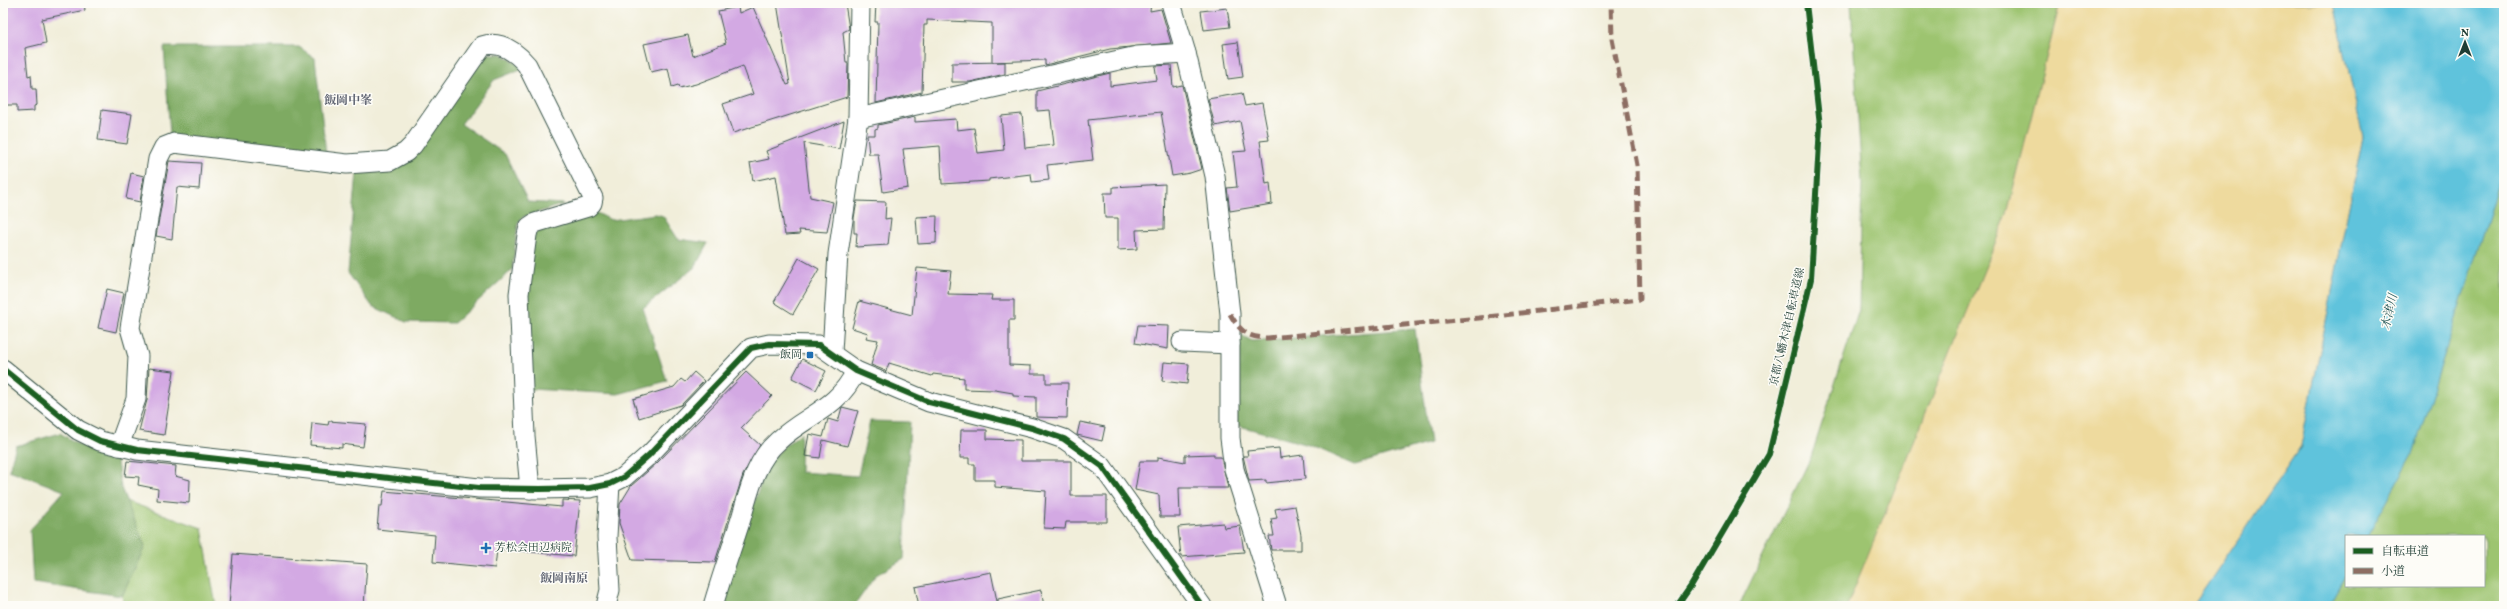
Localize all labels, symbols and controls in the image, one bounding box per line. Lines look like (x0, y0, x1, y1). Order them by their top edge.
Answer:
north arrow (2445, 22, 2485, 62)
text: N (2461, 26, 2469, 41)
district label: 飯岡中峯 (324, 93, 372, 109)
street label: 京都八幡木津自転車道線 (1767, 266, 1809, 388)
water label: 木津川 (2378, 291, 2402, 331)
place label: 飯岡 (780, 348, 802, 363)
marker: 飯岡 (805, 350, 815, 360)
legend (2345, 535, 2485, 587)
place label: 芳松会田辺病院 (495, 541, 572, 556)
marker: 芳松会田辺病院 (480, 542, 492, 554)
text: 自転車道 (2381, 544, 2429, 560)
text: 小道 (2381, 564, 2405, 580)
district label: 飯岡南原 (540, 571, 588, 587)

